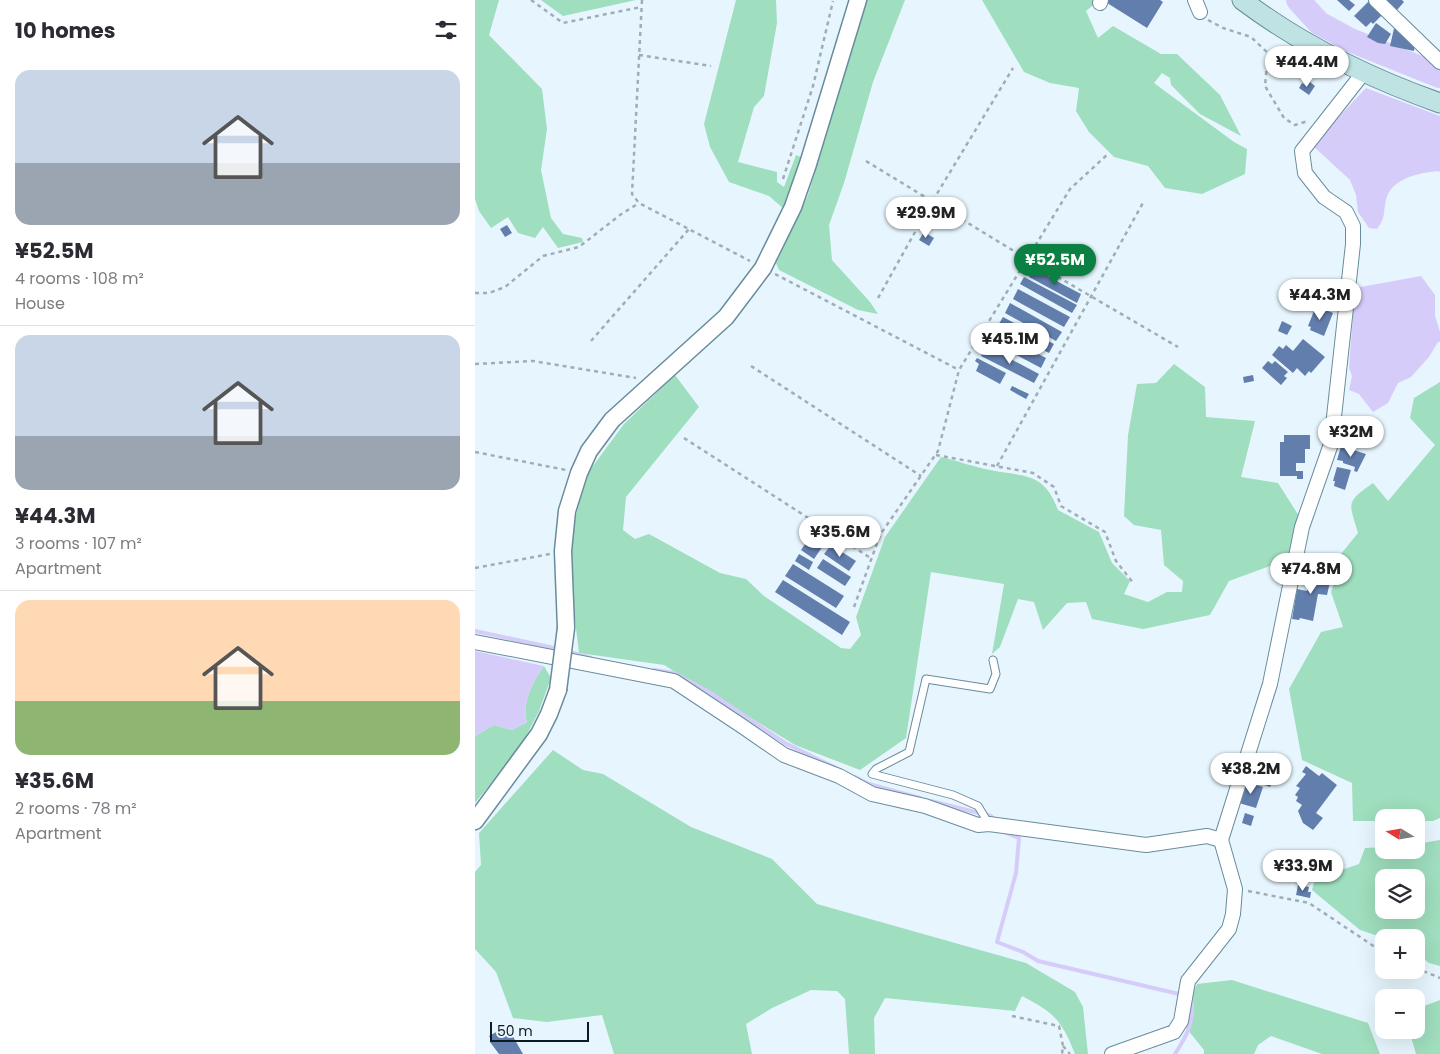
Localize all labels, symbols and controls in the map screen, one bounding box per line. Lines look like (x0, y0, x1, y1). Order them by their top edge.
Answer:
text: 10 homes (15, 16, 115, 45)
icon: filters (432, 16, 460, 44)
pin: ¥44.4M (1266, 46, 1348, 88)
text: ¥44.4M (1276, 50, 1338, 73)
icon: home (193, 102, 283, 192)
pin: ¥29.9M (885, 196, 967, 239)
text: ¥29.9M (897, 201, 955, 224)
text: ¥52.5M (15, 236, 94, 265)
pin: ¥52.5M (1014, 244, 1096, 286)
text: ¥52.5M (1025, 248, 1085, 271)
text: 4 rooms · 108 m² (15, 267, 144, 290)
pin: ¥44.3M (1279, 278, 1361, 321)
text: ¥44.3M (1289, 283, 1351, 306)
text: House (15, 292, 65, 315)
pin: ¥45.1M (969, 322, 1051, 365)
text: ¥45.1M (981, 327, 1039, 350)
icon: home (193, 368, 283, 458)
pin: ¥32M (1321, 416, 1381, 458)
text: ¥32M (1329, 420, 1373, 443)
text: ¥44.3M (15, 501, 95, 530)
pin: ¥35.6M (799, 516, 881, 558)
text: ¥35.6M (810, 520, 870, 543)
text: 3 rooms · 107 m² (15, 532, 142, 555)
pin: ¥74.8M (1270, 552, 1352, 595)
text: Apartment (15, 557, 102, 580)
text: ¥74.8M (1281, 557, 1341, 580)
icon: home (193, 633, 283, 723)
pin: ¥38.2M (1210, 752, 1292, 795)
text: ¥38.2M (1221, 757, 1281, 780)
text: ¥35.6M (15, 766, 94, 795)
text: 2 rooms · 78 m² (15, 797, 137, 820)
north arrow (1375, 809, 1425, 859)
map controls (1375, 809, 1425, 1039)
text: Apartment (15, 822, 102, 845)
pin: ¥33.9M (1262, 850, 1344, 892)
text: ¥33.9M (1273, 854, 1333, 877)
button: layers (1375, 869, 1425, 919)
button: + (1375, 929, 1425, 979)
button: − (1375, 989, 1425, 1039)
scale bar (490, 1019, 589, 1042)
text: 50 m (497, 1021, 533, 1041)

